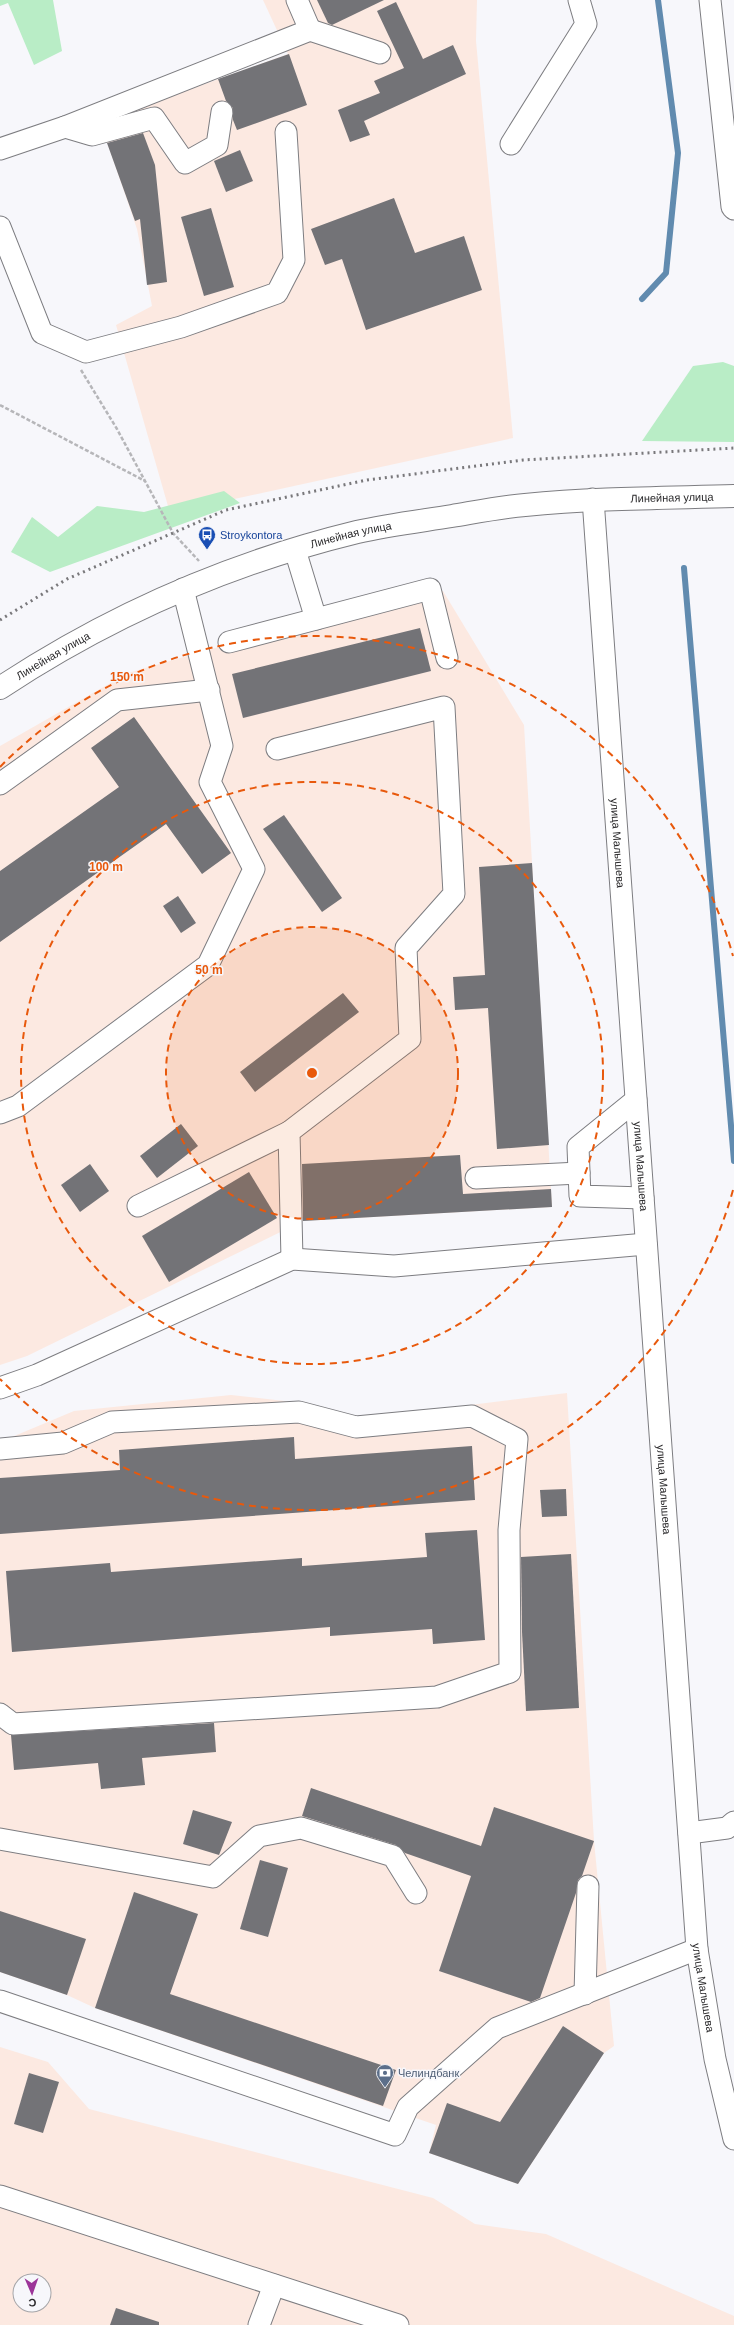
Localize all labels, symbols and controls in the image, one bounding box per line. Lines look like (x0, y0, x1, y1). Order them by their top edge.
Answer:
street label: Линейная улица (630, 491, 715, 505)
street label: Линейная улица (309, 519, 393, 550)
bus stop icon: Stroykontora (197, 525, 217, 550)
place label: Stroykontora (220, 529, 283, 541)
street label: Линейная улица (14, 629, 93, 682)
text: 150 m (110, 670, 144, 684)
street label: улица Малышева (608, 798, 627, 889)
text: 100 m (89, 860, 123, 874)
text: 50 m (195, 963, 223, 977)
centre of rings (305, 1066, 319, 1080)
street label: улица Малышева (632, 1121, 650, 1212)
street label: улица Малышева (655, 1444, 673, 1536)
street label: улица Малышева (691, 1943, 717, 2034)
bank icon: Челиндбанк (375, 2063, 395, 2088)
place label: Челиндбанк (398, 2067, 459, 2079)
north arrow (12, 2273, 52, 2313)
text: С (28, 2297, 37, 2309)

